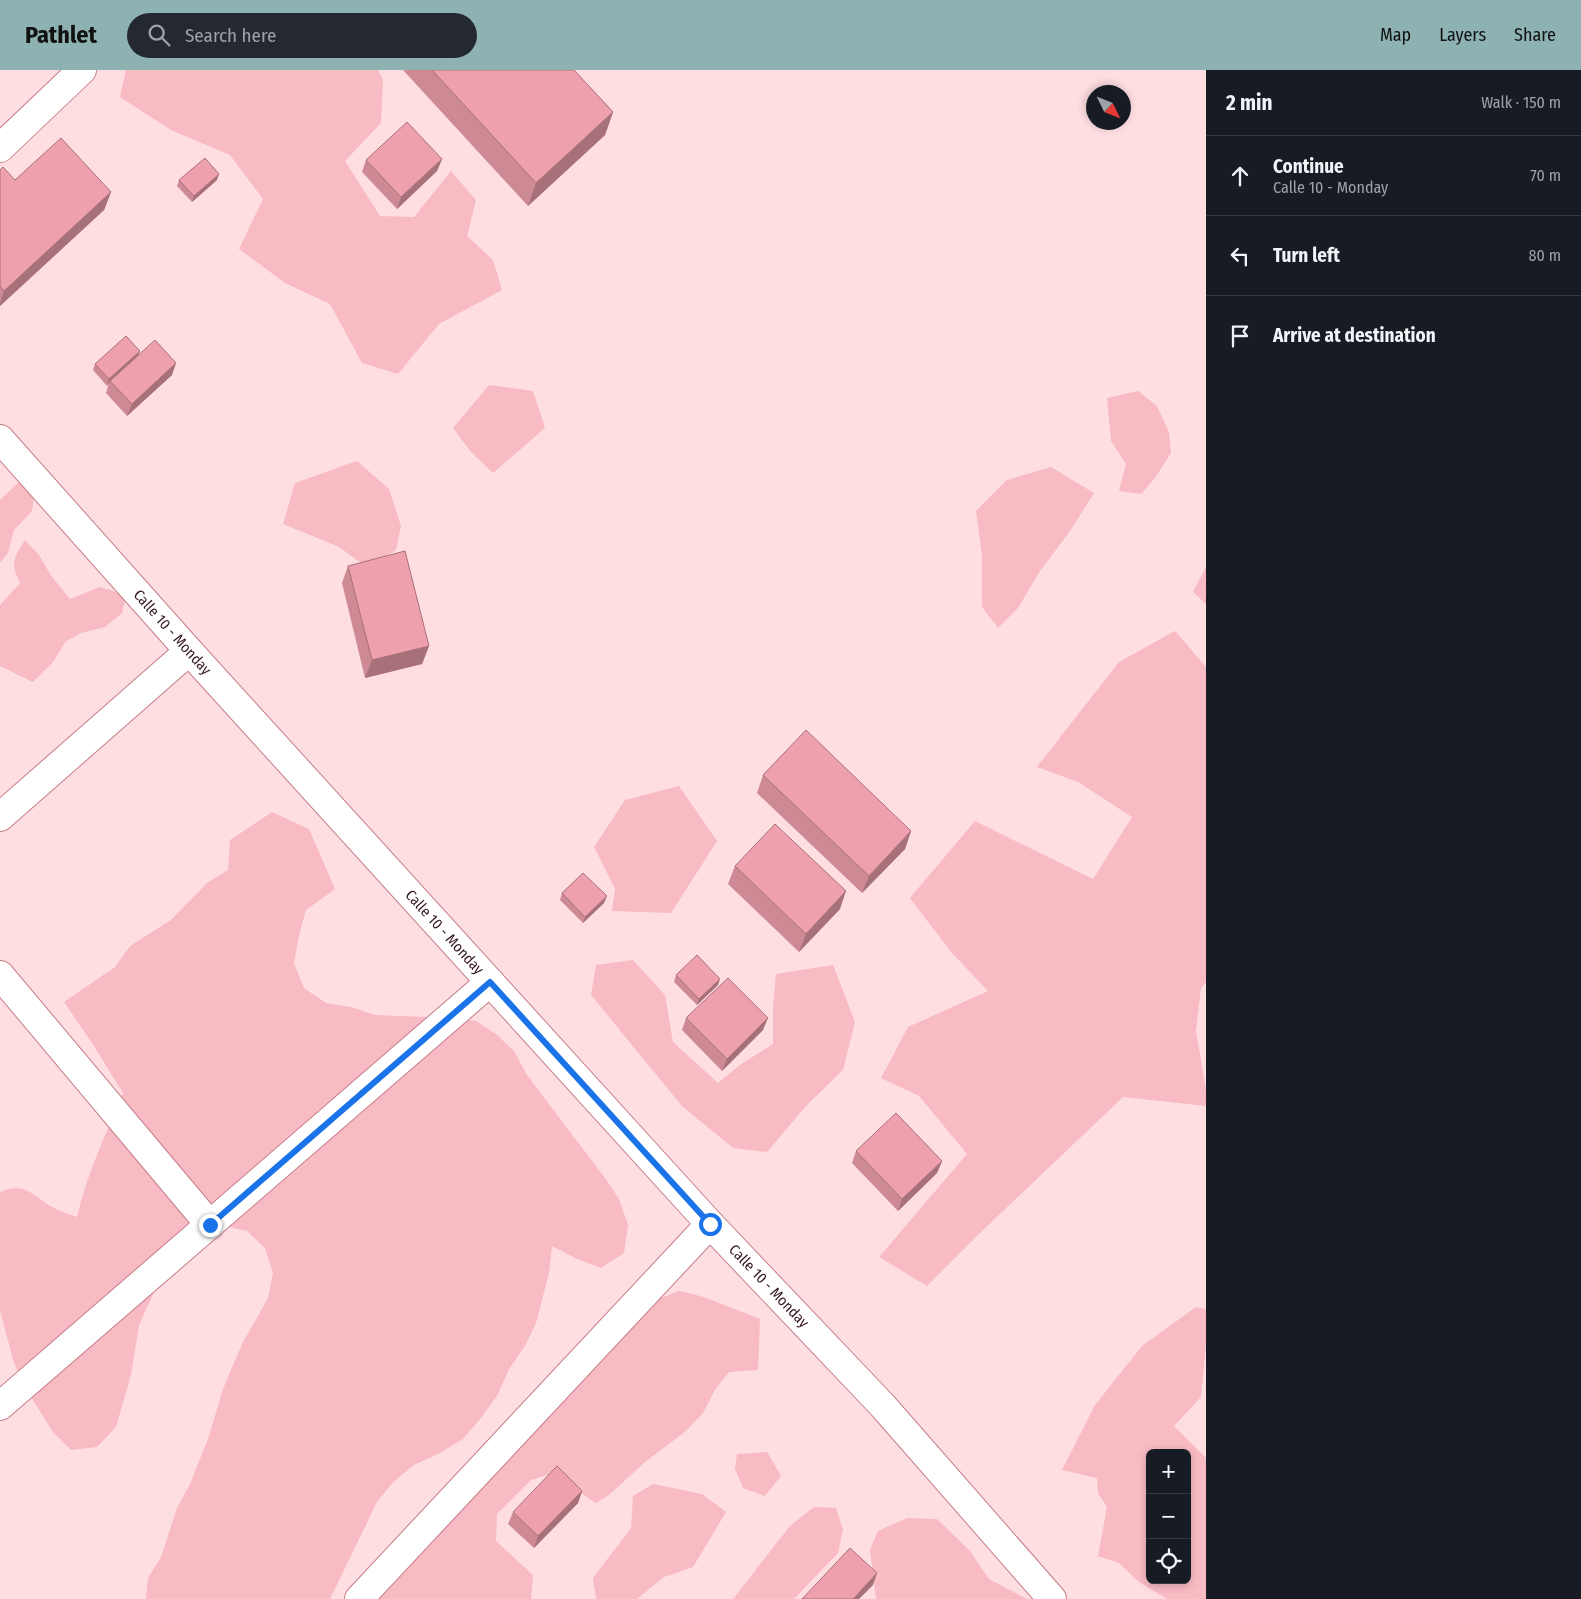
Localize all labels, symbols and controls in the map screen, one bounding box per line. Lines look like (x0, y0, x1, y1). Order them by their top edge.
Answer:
search box (127, 13, 477, 58)
text: Pathlet (25, 21, 97, 49)
icon: search (145, 21, 173, 49)
text: Search here (185, 24, 276, 47)
text: Map (1380, 24, 1411, 46)
text: Layers (1439, 24, 1486, 46)
text: Share (1514, 24, 1556, 46)
north arrow (1086, 85, 1131, 130)
text: 2 min (1226, 90, 1273, 116)
text: Walk · 150 m (1481, 93, 1561, 112)
text: Continue (1273, 155, 1344, 178)
icon: ahead (1226, 162, 1254, 190)
text: 70 m (1530, 166, 1561, 185)
text: Calle 10 - Monday (1273, 178, 1388, 197)
icon: left (1226, 242, 1254, 270)
text: Turn left (1273, 244, 1340, 267)
text: 80 m (1529, 246, 1561, 265)
icon: arrive (1226, 322, 1254, 350)
text: Arrive at destination (1273, 324, 1436, 347)
street label: Calle 10 - Monday (130, 586, 215, 679)
street label: Calle 10 - Monday (402, 886, 488, 978)
route start (699, 1213, 722, 1236)
route end (199, 1214, 222, 1237)
street label: Calle 10 - Monday (725, 1241, 813, 1332)
map controls (1146, 1449, 1191, 1584)
button: + (1146, 1449, 1191, 1494)
button: − (1146, 1494, 1191, 1539)
button: locate (1146, 1539, 1191, 1584)

